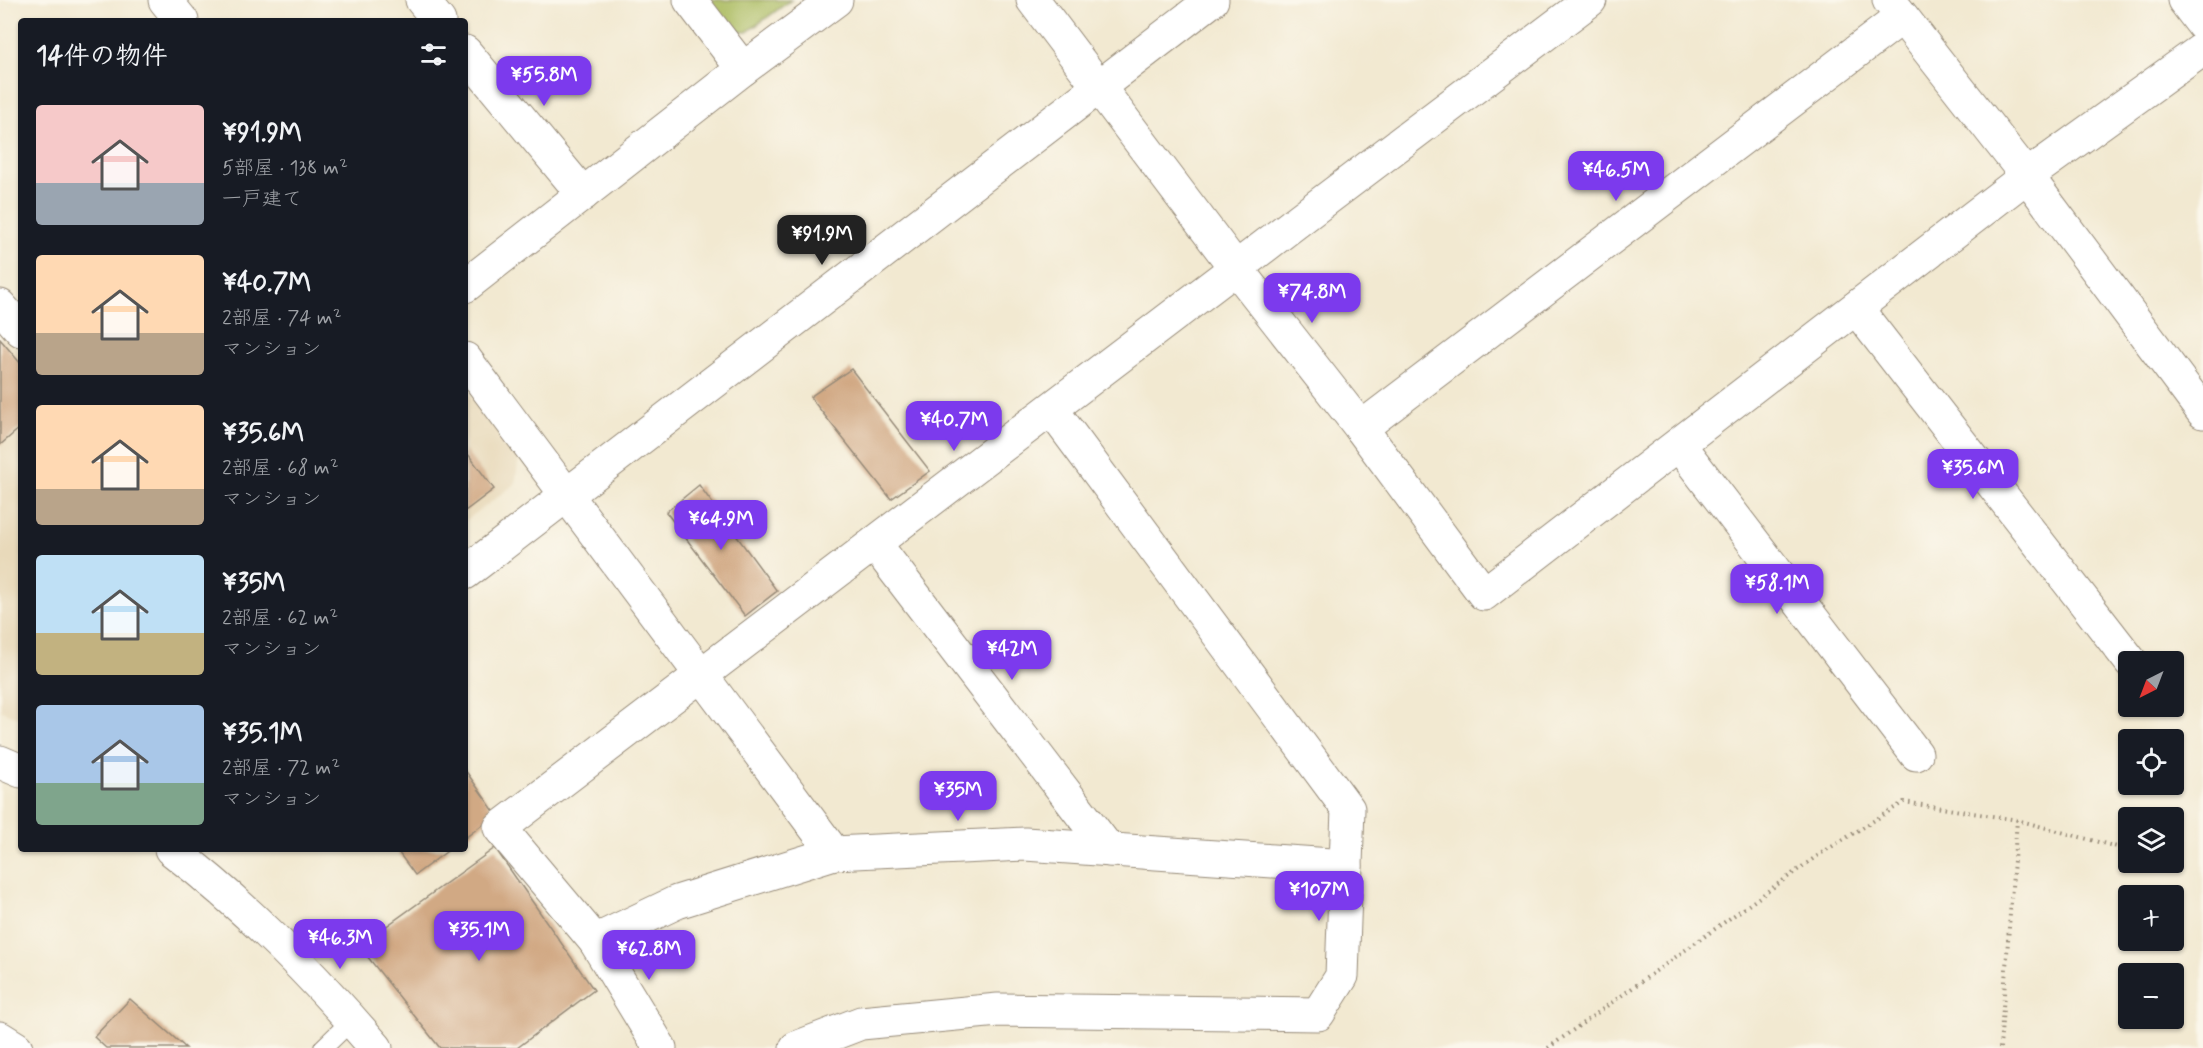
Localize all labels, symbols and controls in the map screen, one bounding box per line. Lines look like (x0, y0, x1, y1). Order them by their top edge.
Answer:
icon: filters (417, 38, 450, 71)
text: 14件の物件 (36, 40, 167, 74)
pin: ¥55.8M (495, 56, 593, 107)
text: ¥55.8M (510, 62, 578, 89)
text: ¥91.9M (222, 117, 302, 151)
icon: home (84, 129, 156, 201)
pin: ¥46.5M (1567, 151, 1665, 202)
text: 5部屋 · 138 m² (222, 155, 348, 182)
text: ¥46.5M (1582, 157, 1650, 184)
text: 一戸建て (222, 186, 302, 213)
pin: ¥91.9M (773, 215, 871, 266)
text: ¥91.9M (791, 221, 853, 248)
text: ¥40.7M (222, 267, 311, 301)
pin: ¥74.8M (1263, 273, 1361, 324)
icon: home (84, 279, 156, 351)
text: ¥74.8M (1278, 279, 1346, 306)
text: 2部屋 · 74 m² (222, 305, 342, 332)
text: マンション (222, 336, 321, 363)
pin: ¥40.7M (905, 401, 1003, 452)
text: ¥40.7M (920, 407, 988, 434)
text: ¥35.6M (222, 417, 304, 451)
icon: home (84, 429, 156, 501)
pin: ¥35.6M (1924, 449, 2022, 500)
text: 2部屋 · 68 m² (222, 455, 339, 482)
text: ¥35.6M (1941, 455, 2005, 482)
text: マンション (222, 486, 321, 513)
pin: ¥64.9M (672, 500, 770, 551)
text: ¥64.9M (688, 506, 754, 533)
pin: ¥58.1M (1728, 564, 1826, 615)
text: ¥35M (222, 567, 285, 601)
text: ¥58.1M (1744, 570, 1810, 597)
icon: home (84, 579, 156, 651)
text: 2部屋 · 62 m² (222, 605, 338, 632)
pin: ¥42M (976, 630, 1048, 681)
text: マンション (222, 636, 321, 663)
text: ¥42M (986, 636, 1038, 663)
north arrow (2118, 651, 2184, 717)
map controls (2118, 651, 2184, 1029)
text: ¥35.1M (222, 717, 302, 751)
icon: home (84, 729, 156, 801)
button: locate (2118, 729, 2184, 795)
text: 2部屋 · 72 m² (222, 755, 340, 782)
pin: ¥35M (922, 771, 994, 822)
text: ¥35M (934, 777, 982, 804)
text: マンション (222, 786, 321, 813)
button: layers (2118, 807, 2184, 873)
pin: ¥107M (1277, 871, 1361, 922)
text: ¥107M (1289, 877, 1349, 904)
button: + (2118, 885, 2184, 951)
pin: ¥35.1M (430, 911, 528, 962)
text: ¥35.1M (448, 917, 510, 944)
pin: ¥46.3M (291, 919, 389, 970)
text: ¥46.3M (308, 925, 372, 952)
pin: ¥62.8M (600, 930, 698, 981)
text: ¥62.8M (616, 936, 682, 963)
button: − (2118, 963, 2184, 1029)

